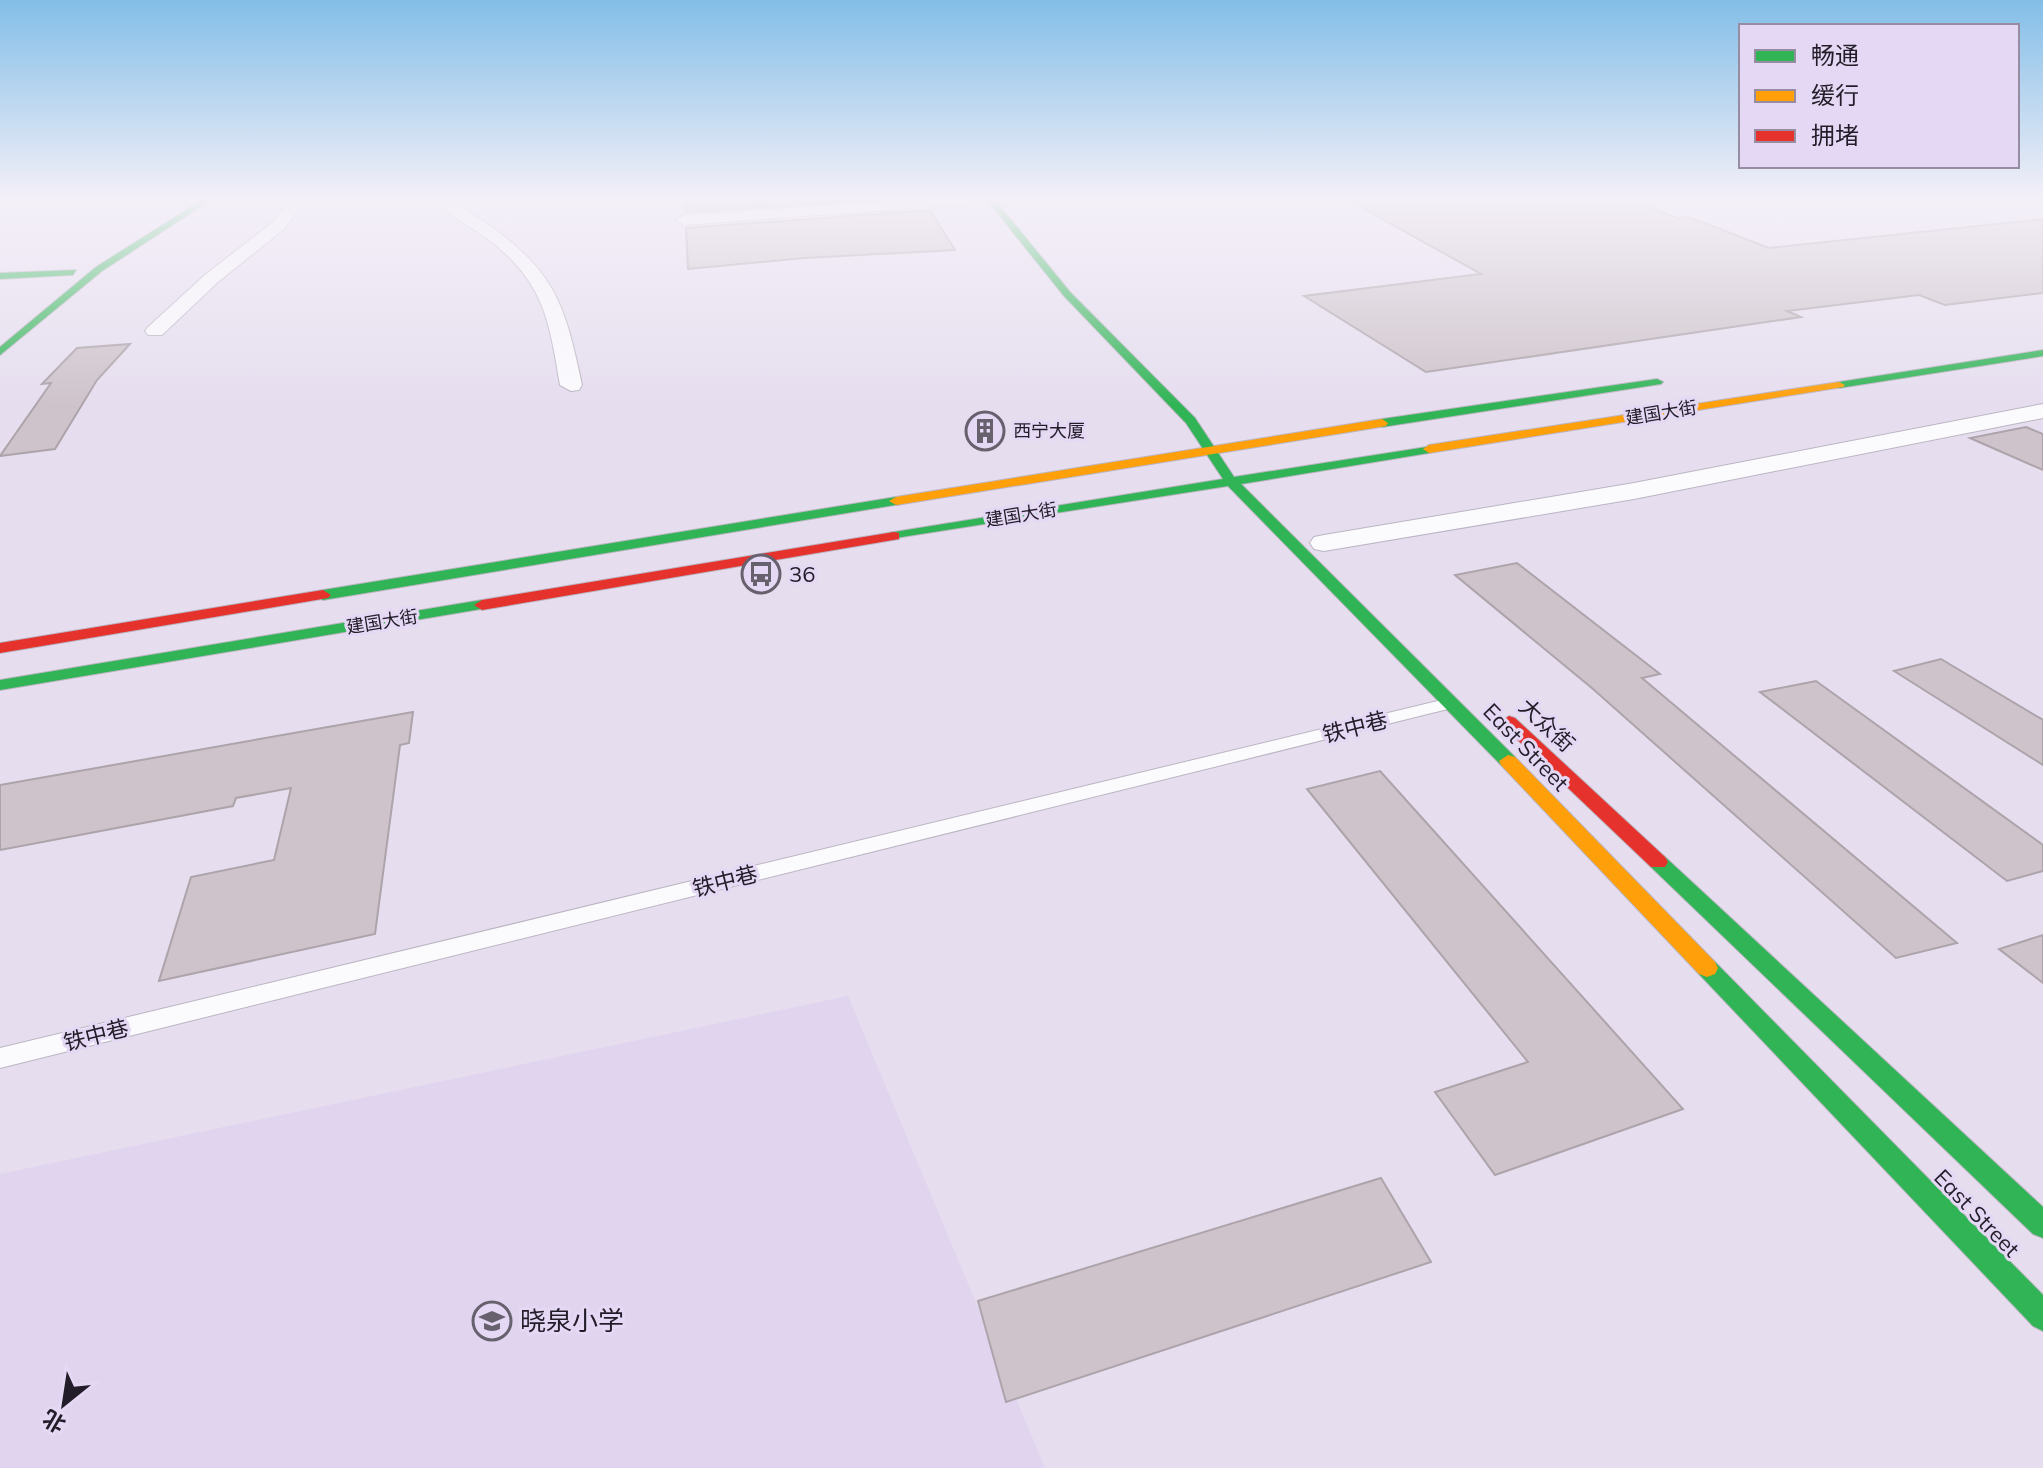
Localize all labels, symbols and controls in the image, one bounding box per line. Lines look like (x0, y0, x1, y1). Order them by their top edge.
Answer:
legend (1739, 24, 2019, 168)
text: 畅通 (1811, 40, 1859, 70)
text: 缓行 (1811, 80, 1859, 110)
text: 拥堵 (1811, 120, 1859, 150)
street label: 建国大街 (1624, 396, 1698, 429)
building icon: 西宁大厦 (964, 410, 1006, 452)
place label: 西宁大厦 (1013, 419, 1085, 442)
street label: 建国大街 (984, 498, 1058, 531)
bus stop icon: 36 (740, 553, 782, 595)
place label: 36 (789, 560, 815, 588)
street label: 建国大街 (345, 605, 419, 638)
street label: 大众街 (1513, 692, 1581, 758)
street label: East Street (1477, 697, 1575, 797)
street label: 铁中巷 (1320, 705, 1390, 749)
street label: 铁中巷 (690, 859, 760, 903)
street label: 铁中巷 (61, 1013, 131, 1057)
street label: East Street (1928, 1163, 2026, 1263)
school or university icon: 晓泉小学 (471, 1300, 513, 1342)
place label: 晓泉小学 (520, 1304, 624, 1337)
north arrow (24, 1364, 104, 1444)
text: 北 (37, 1404, 71, 1439)

